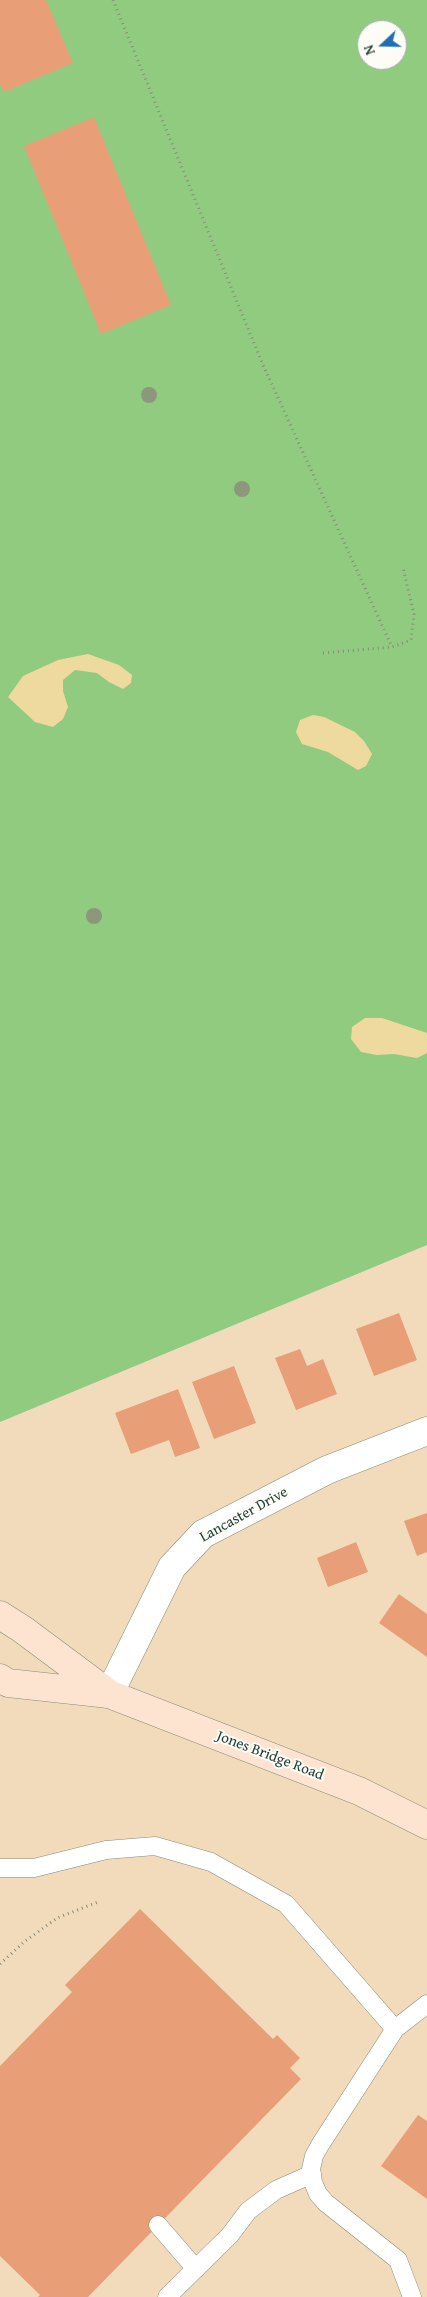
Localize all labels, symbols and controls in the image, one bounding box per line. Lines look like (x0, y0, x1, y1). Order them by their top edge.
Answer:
north arrow (357, 20, 407, 70)
text: N (358, 42, 380, 58)
street label: Lancaster Drive (197, 1483, 291, 1547)
street label: Jones Bridge Road (214, 1727, 326, 1785)

